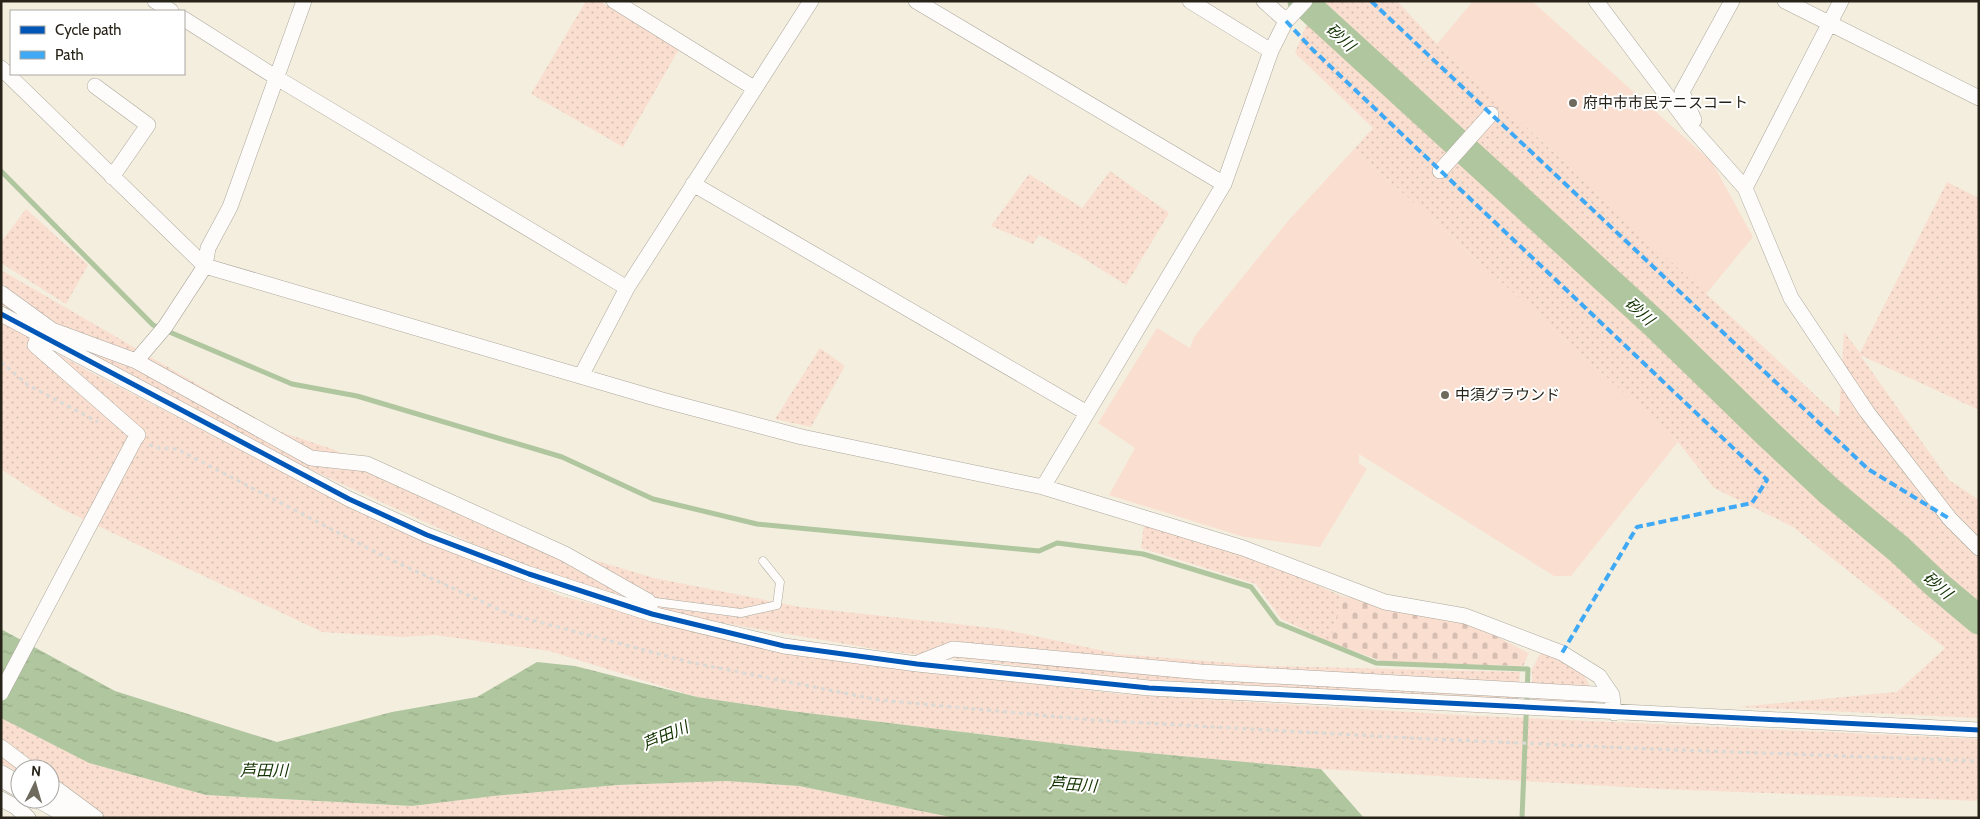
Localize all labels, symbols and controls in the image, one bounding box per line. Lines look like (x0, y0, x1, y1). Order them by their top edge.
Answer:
legend (10, 10, 185, 75)
water label: 砂川 (1322, 20, 1360, 56)
text: Cycle path (55, 21, 121, 39)
text: Path (55, 46, 84, 64)
place label: 府中市市民テニスコート (1583, 94, 1748, 112)
marker: 府中市市民テニスコート (1567, 97, 1579, 109)
water label: 砂川 (1621, 294, 1659, 330)
place label: 中須グラウンド (1455, 386, 1560, 404)
marker: 中須グラウンド (1439, 389, 1451, 401)
water label: 砂川 (1919, 568, 1957, 604)
water label: 芦田川 (639, 717, 693, 754)
north arrow (10, 759, 60, 809)
water label: 芦田川 (240, 761, 290, 780)
text: N (30, 762, 42, 780)
water label: 芦田川 (1048, 773, 1100, 796)

